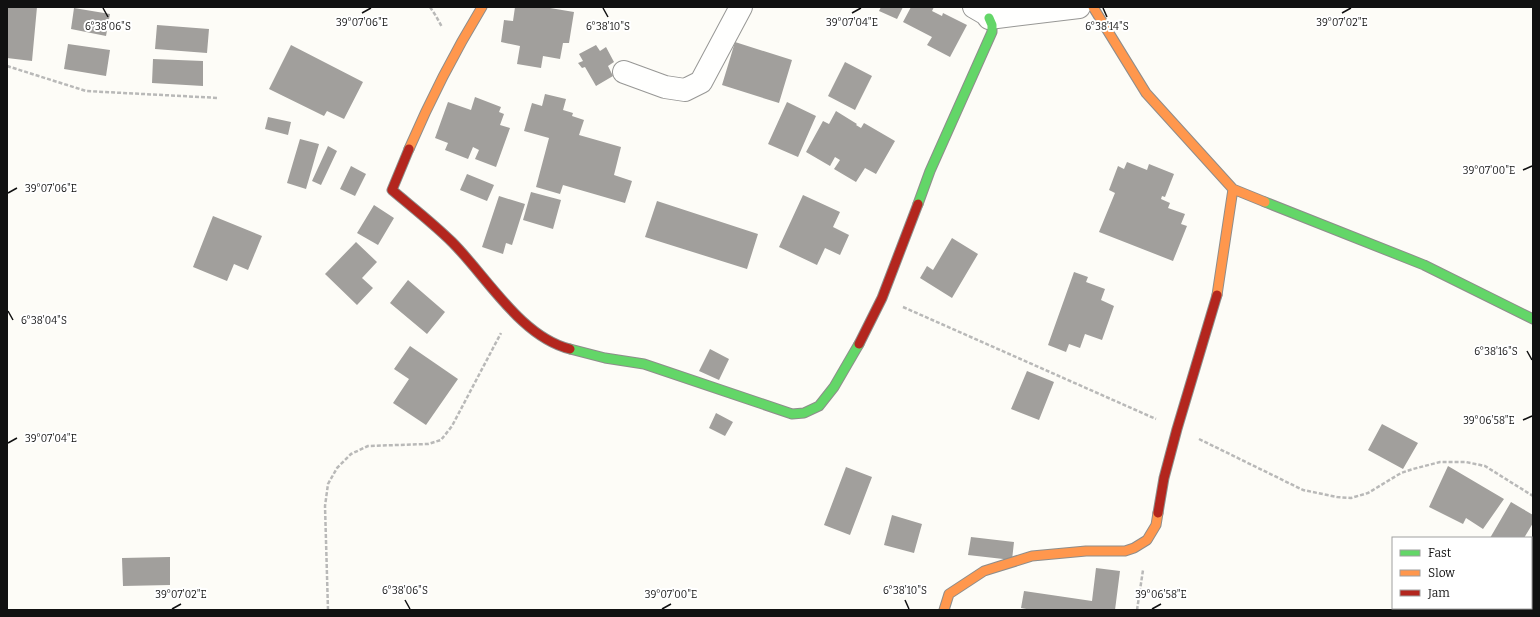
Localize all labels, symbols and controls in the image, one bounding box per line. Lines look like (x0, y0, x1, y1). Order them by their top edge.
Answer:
text: 39°07'06"E (336, 17, 388, 29)
text: 39°07'04"E (826, 17, 878, 29)
text: 39°07'02"E (1316, 17, 1368, 29)
text: 6°38'06"S (85, 21, 131, 33)
text: 6°38'10"S (586, 21, 630, 33)
text: 6°38'14"S (1085, 21, 1129, 33)
text: 39°07'00"E (1463, 165, 1515, 177)
text: 39°07'06"E (25, 183, 77, 195)
text: 6°38'04"S (21, 315, 67, 327)
text: 6°38'16"S (1474, 346, 1518, 358)
text: 39°06'58"E (1463, 415, 1515, 427)
text: 39°07'04"E (25, 433, 77, 445)
legend (1392, 537, 1532, 609)
text: Fast (1428, 546, 1452, 560)
text: Slow (1428, 566, 1455, 580)
text: 6°38'06"S (382, 585, 428, 597)
text: 6°38'10"S (883, 585, 927, 597)
text: Jam (1427, 586, 1450, 600)
text: 39°07'02"E (155, 589, 207, 601)
text: 39°07'00"E (645, 589, 697, 601)
text: 39°06'58"E (1135, 589, 1187, 601)

